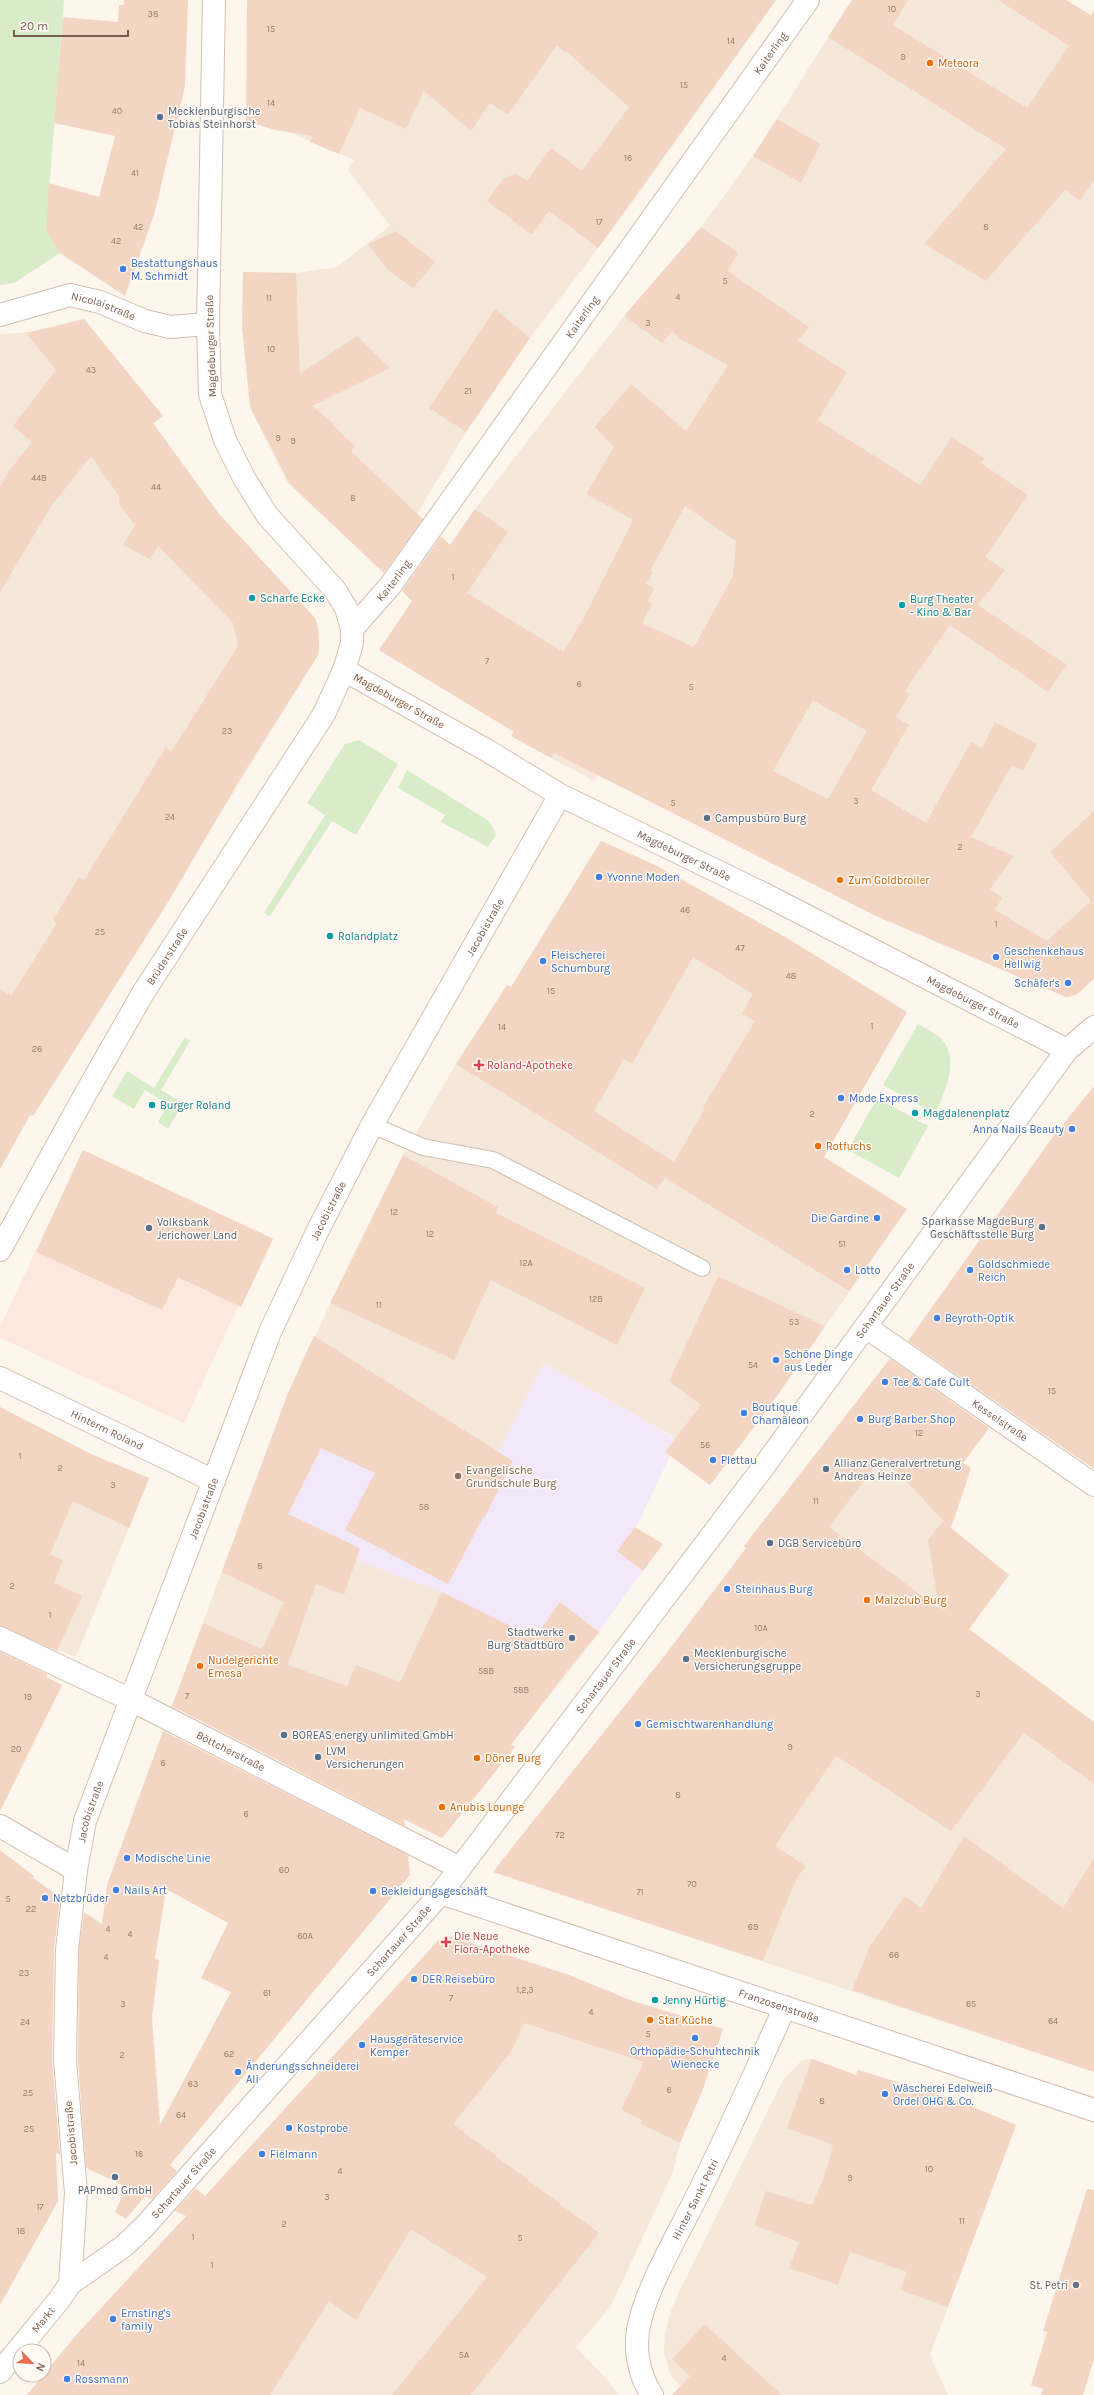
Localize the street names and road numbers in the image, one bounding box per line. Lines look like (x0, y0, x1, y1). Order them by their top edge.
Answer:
street label: Kaiterling (751, 29, 790, 77)
street label: Nicolaistraße (70, 289, 138, 323)
street label: Kaiterling (562, 292, 602, 341)
street label: Magdeburger Straße (203, 294, 219, 397)
street label: Kaiterling (373, 556, 414, 604)
street label: Magdeburger Straße (351, 670, 447, 732)
street label: Magdeburger Straße (635, 827, 733, 884)
street label: Jacobistraße (463, 896, 507, 958)
street label: Brüderstraße (143, 925, 190, 987)
street label: Magdeburger Straße (925, 972, 1022, 1031)
street label: Jacobistraße (308, 1179, 349, 1242)
street label: Schartauer Straße (853, 1259, 917, 1341)
street label: Kesselstraße (970, 1396, 1031, 1444)
street label: Hinterm Roland (69, 1407, 146, 1453)
street label: Jacobistraße (186, 1475, 221, 1541)
street label: Schartauer Straße (573, 1635, 638, 1716)
street label: Böttcherstraße (194, 1728, 268, 1774)
street label: Jacobistraße (75, 1778, 106, 1844)
street label: Schartauer Straße (364, 1902, 434, 1979)
street label: Franzosenstraße (737, 1986, 821, 2025)
street label: Jacobistraße (62, 2100, 80, 2166)
street label: Schartauer Straße (148, 2144, 219, 2221)
street label: Hinter Sankt Petri (669, 2157, 721, 2242)
street label: Markt (29, 2304, 58, 2335)

